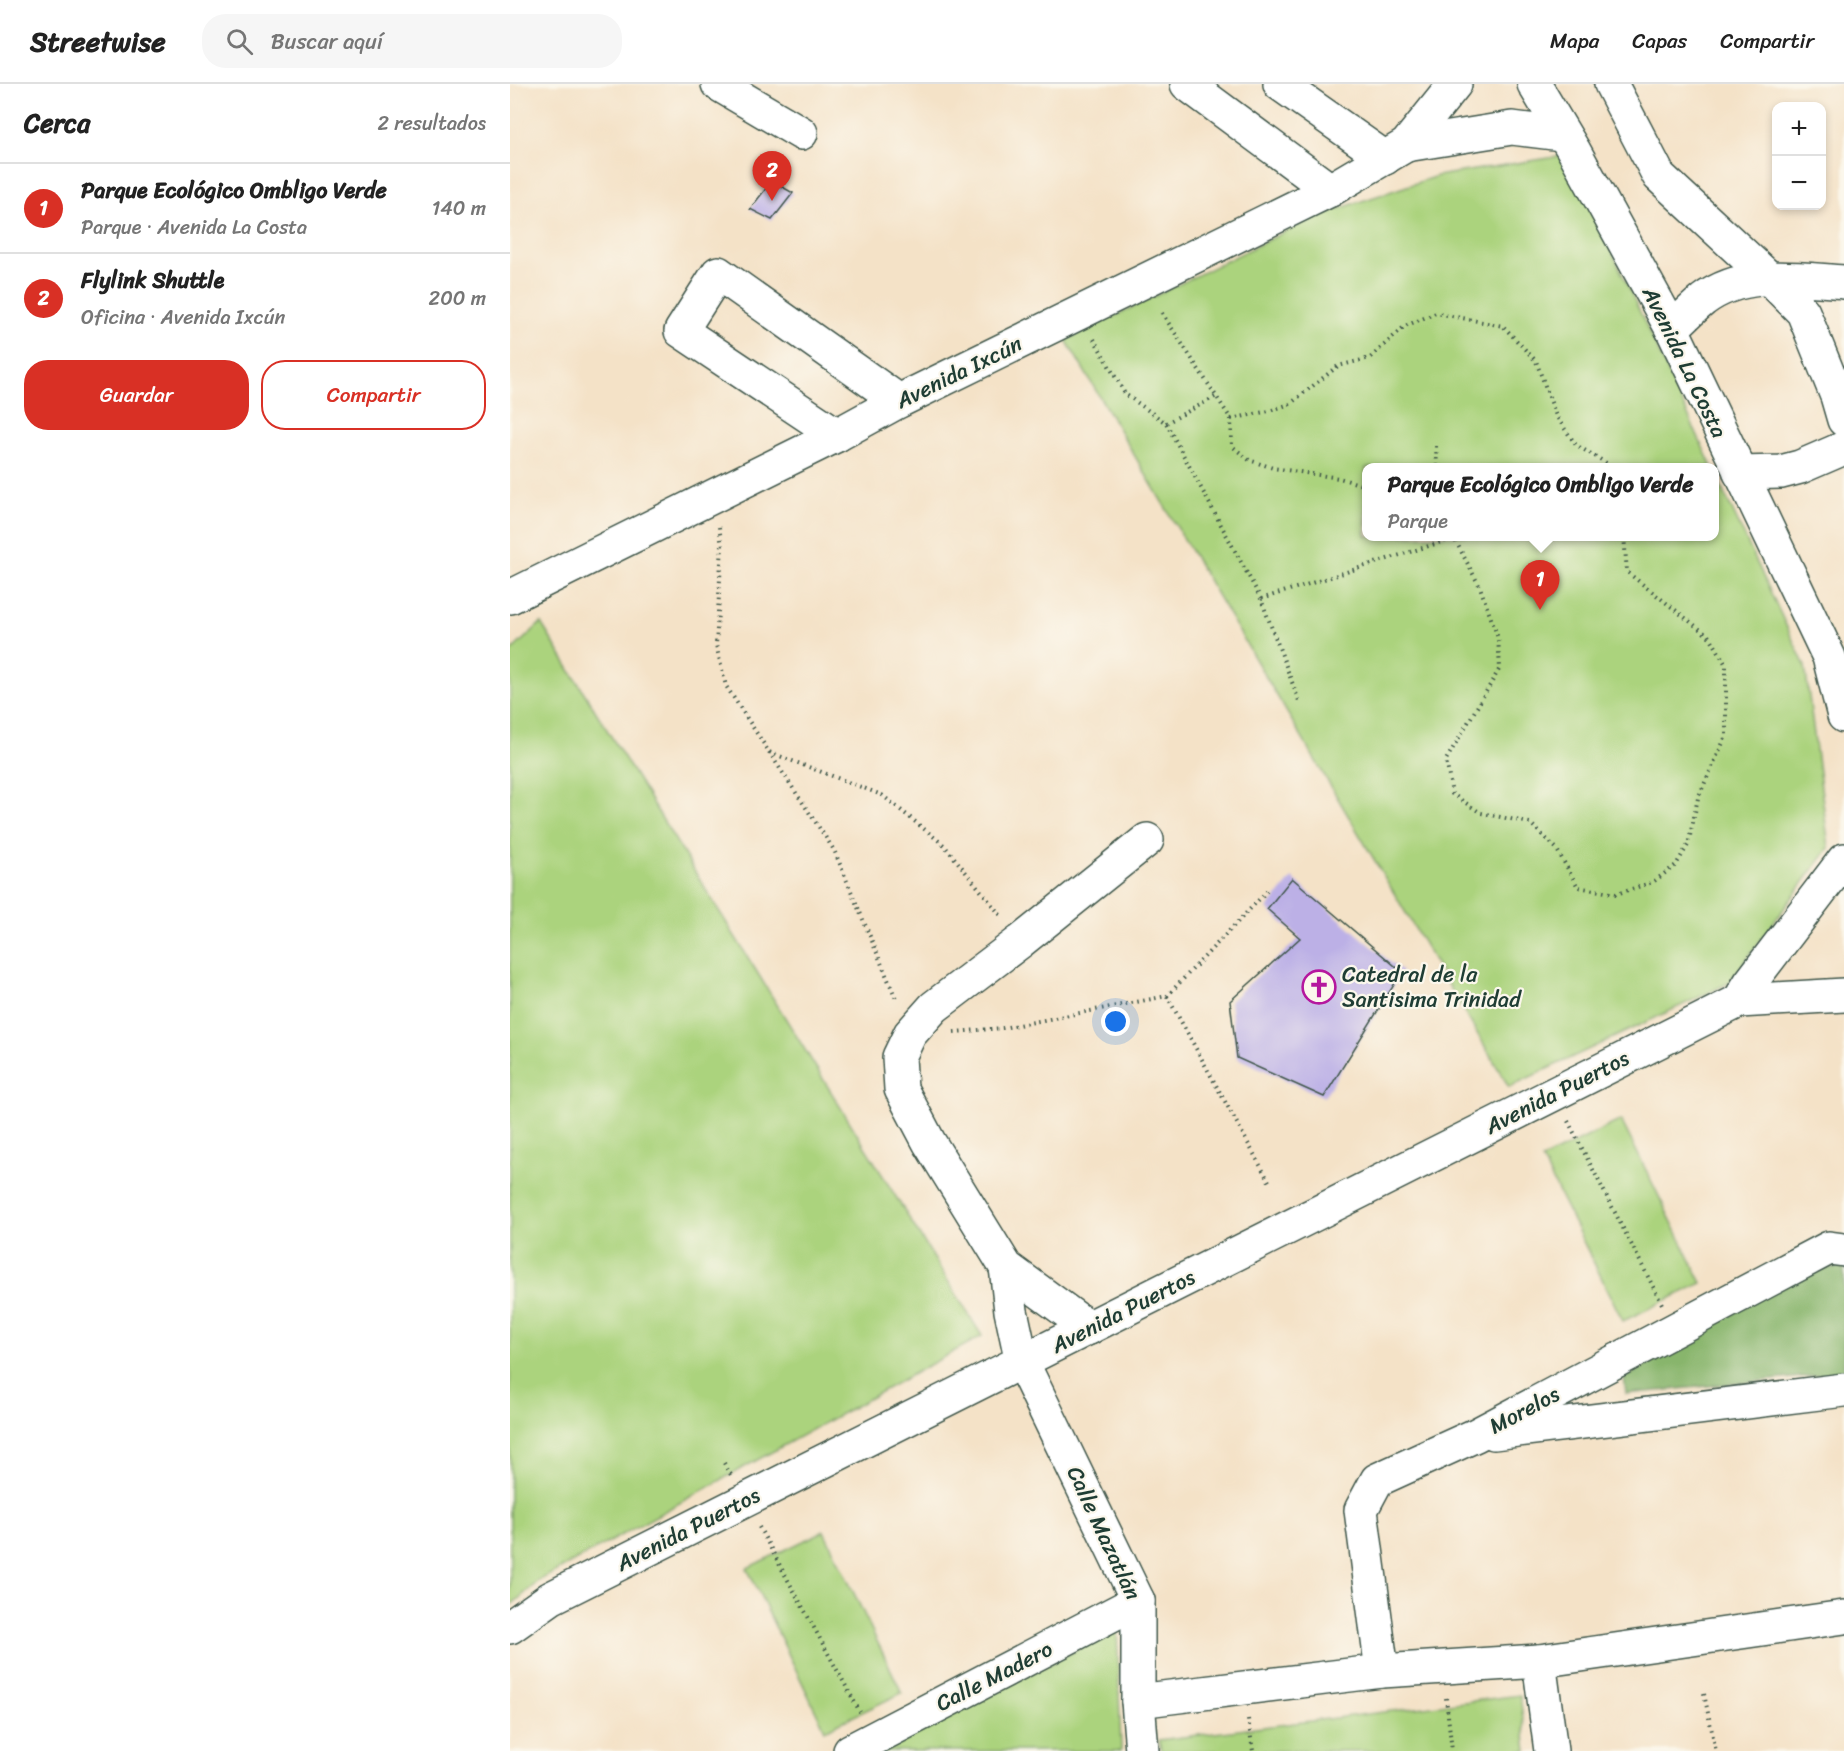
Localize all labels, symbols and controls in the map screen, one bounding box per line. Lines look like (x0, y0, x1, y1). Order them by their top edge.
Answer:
search box (202, 14, 622, 68)
text: Streetwise (30, 17, 166, 66)
text: Buscar aquí (271, 22, 383, 61)
text: Mapa (1550, 22, 1599, 60)
text: Capas (1632, 22, 1687, 60)
text: Compartir (1720, 22, 1814, 60)
icon: search (223, 25, 256, 58)
text: Cerca (24, 100, 90, 146)
map controls (1772, 102, 1826, 210)
button: + (1772, 102, 1826, 156)
text: 2 resultados (377, 106, 486, 141)
pin: 2 (752, 152, 792, 201)
button: − (1772, 156, 1826, 210)
text: Parque Ecológico Ombligo Verde (81, 171, 387, 210)
text: 1 (39, 191, 48, 226)
text: 140 m (432, 191, 486, 226)
text: Parque · Avenida La Costa (81, 210, 307, 245)
text: Flylink Shuttle (81, 261, 224, 300)
street label: Avenida La Costa (1631, 278, 1739, 445)
text: 2 (38, 281, 49, 316)
text: 200 m (429, 281, 486, 316)
text: Oficina · Avenida Ixcún (81, 300, 285, 335)
street label: Avenida Ixcún (888, 324, 1029, 420)
button: Guardar (24, 360, 249, 430)
button: Compartir (261, 360, 486, 430)
popup (1362, 463, 1719, 541)
text: Parque Ecológico Ombligo Verde (1388, 465, 1693, 504)
text: Parque (1388, 504, 1448, 539)
pin: 1 (1520, 560, 1560, 610)
place label: Catedral de la Santisima Trinidad (1342, 955, 1522, 1019)
church icon: Catedral de la Santisima Trinidad (1301, 969, 1337, 1005)
your location (1101, 1007, 1130, 1036)
street label: Avenida Puertos (1477, 1039, 1636, 1146)
street label: Avenida Puertos (1043, 1258, 1202, 1365)
street label: Morelos (1481, 1375, 1567, 1445)
street label: Calle Mazatlán (1056, 1459, 1152, 1607)
street label: Avenida Puertos (608, 1476, 767, 1583)
street label: Calle Madero (928, 1630, 1060, 1722)

